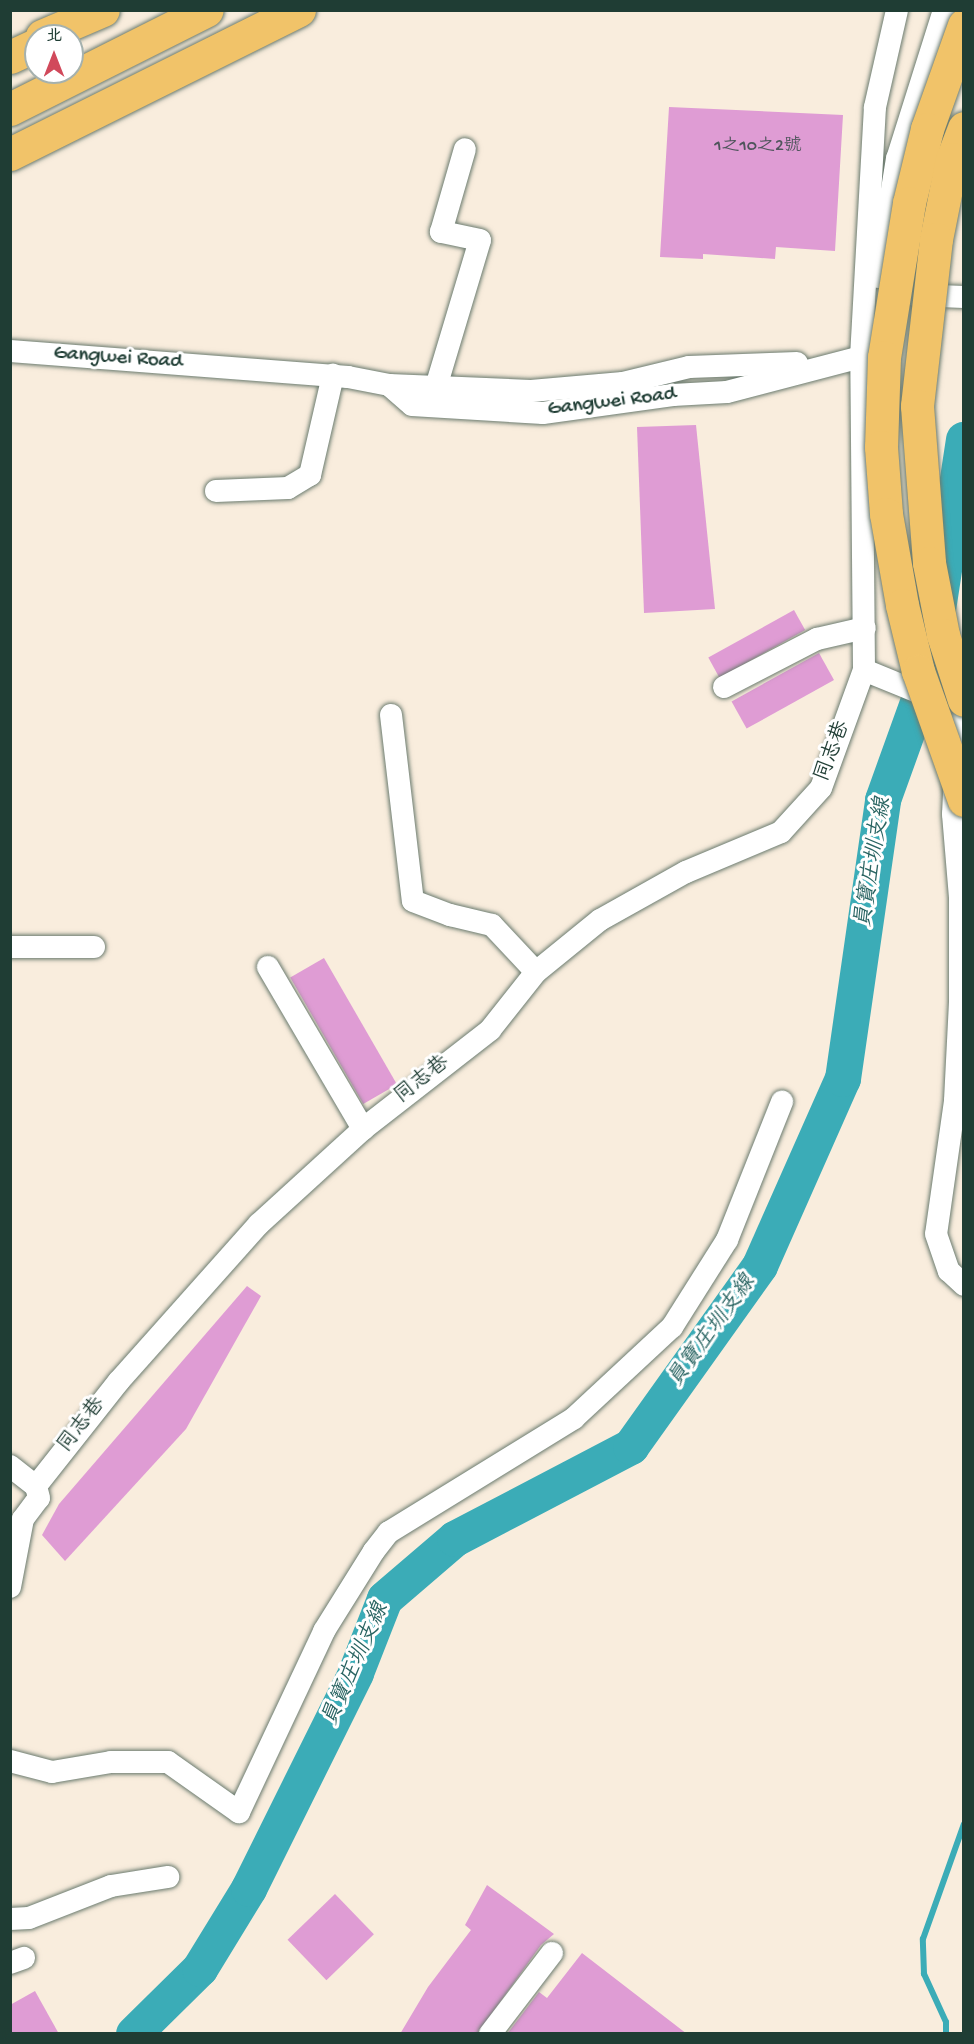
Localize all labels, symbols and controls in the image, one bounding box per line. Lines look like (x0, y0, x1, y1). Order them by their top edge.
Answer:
north arrow (24, 24, 84, 84)
text: 北 (46, 28, 62, 47)
house number: 1之10之2號 (714, 136, 802, 158)
street label: Gangwei Road (53, 342, 183, 376)
street label: Gangwei Road (546, 383, 678, 423)
street label: 同志巷 (811, 718, 857, 786)
water label: 員寶庄圳支線 (852, 796, 898, 930)
street label: 同志巷 (390, 1052, 456, 1110)
water label: 員寶庄圳支線 (664, 1271, 762, 1393)
street label: 同志巷 (54, 1393, 112, 1459)
water label: 員寶庄圳支線 (318, 1599, 396, 1731)

